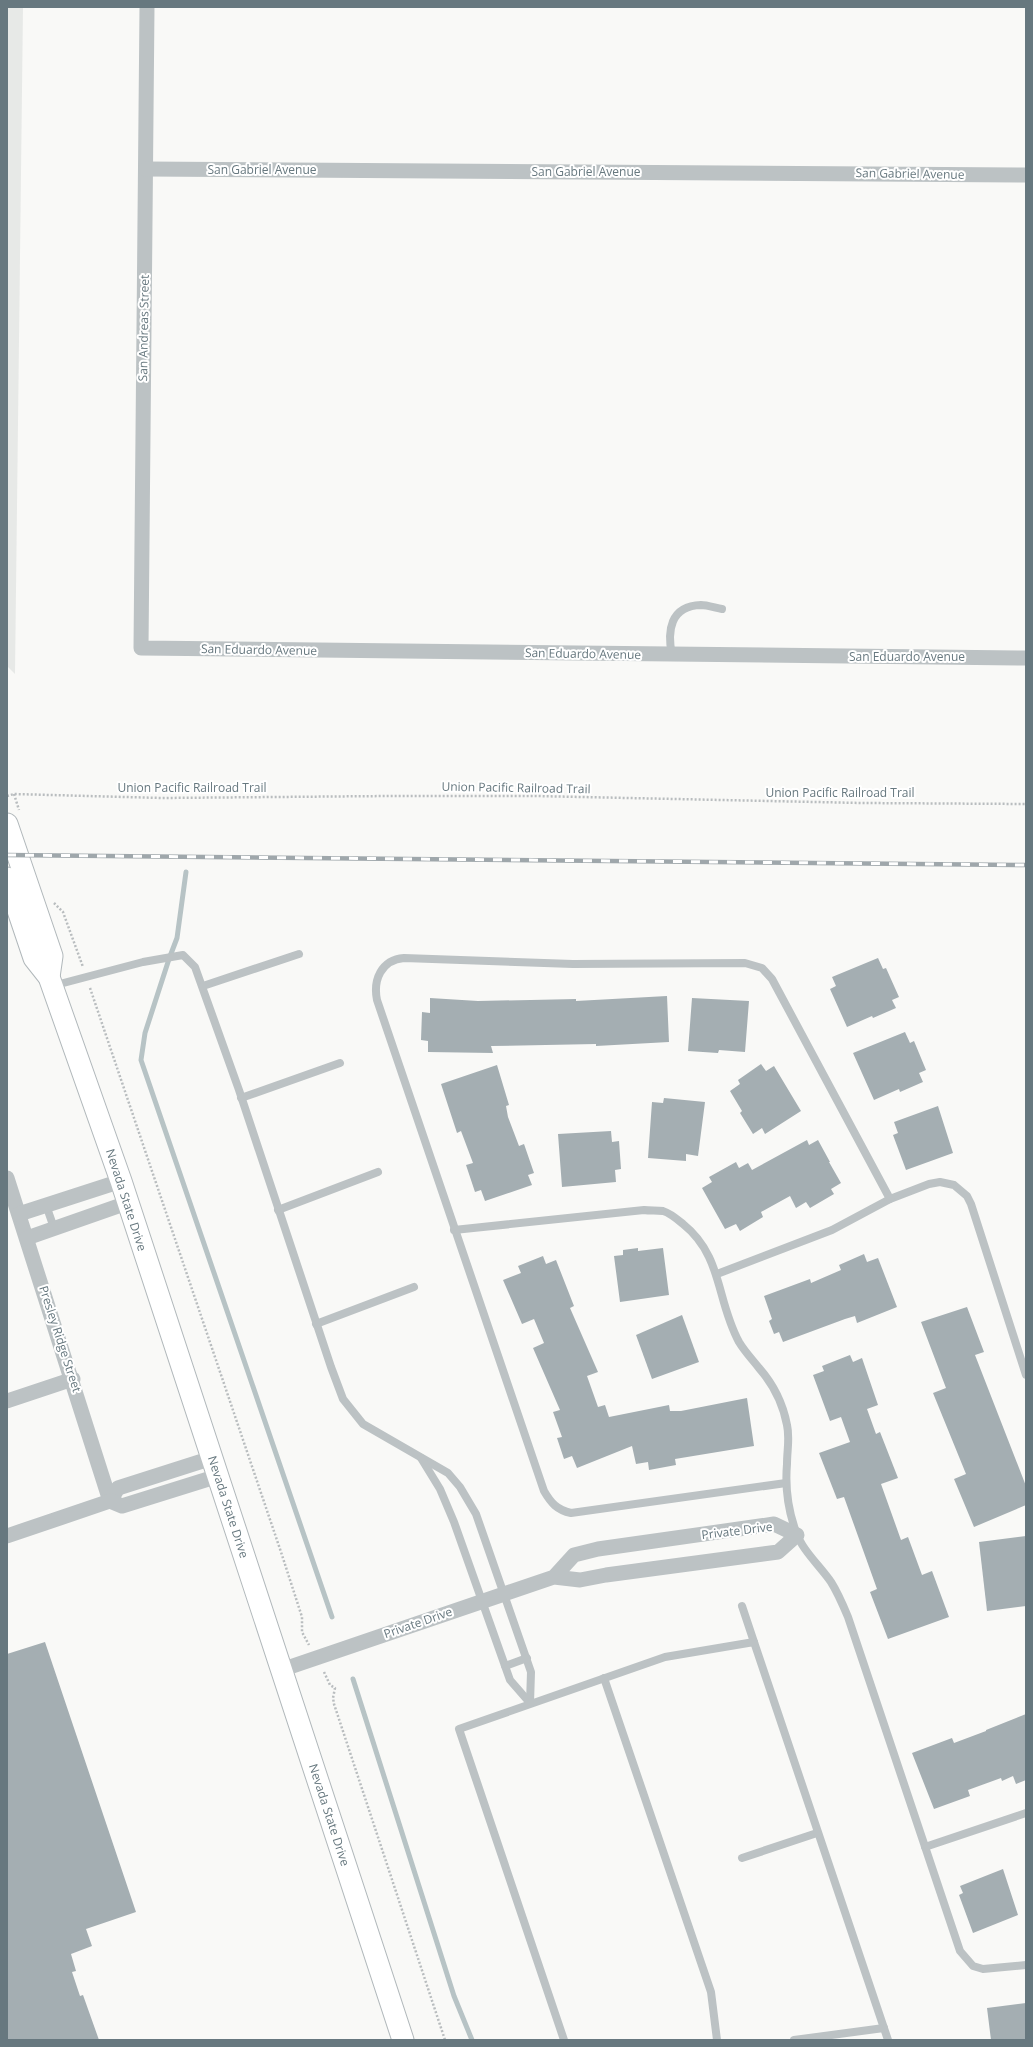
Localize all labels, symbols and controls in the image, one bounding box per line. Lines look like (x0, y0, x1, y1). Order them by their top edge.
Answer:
street label: San Gabriel Avenue (207, 161, 317, 178)
street label: San Gabriel Avenue (531, 163, 641, 180)
street label: San Gabriel Avenue (855, 164, 965, 183)
street label: San Andreas Street (134, 275, 153, 381)
street label: San Eduardo Avenue (201, 640, 317, 659)
street label: San Eduardo Avenue (525, 644, 641, 663)
street label: San Eduardo Avenue (849, 648, 965, 665)
street label: Union Pacific Railroad Trail (441, 778, 591, 797)
street label: Union Pacific Railroad Trail (117, 779, 267, 796)
street label: Union Pacific Railroad Trail (765, 784, 915, 801)
street label: Nevada State Drive (102, 1147, 151, 1253)
street label: Presley Ridge Street (35, 1283, 86, 1394)
street label: Nevada State Drive (204, 1454, 253, 1560)
street label: Private Drive (701, 1518, 774, 1543)
street label: Private Drive (381, 1603, 455, 1642)
street label: Nevada State Drive (305, 1762, 354, 1868)

